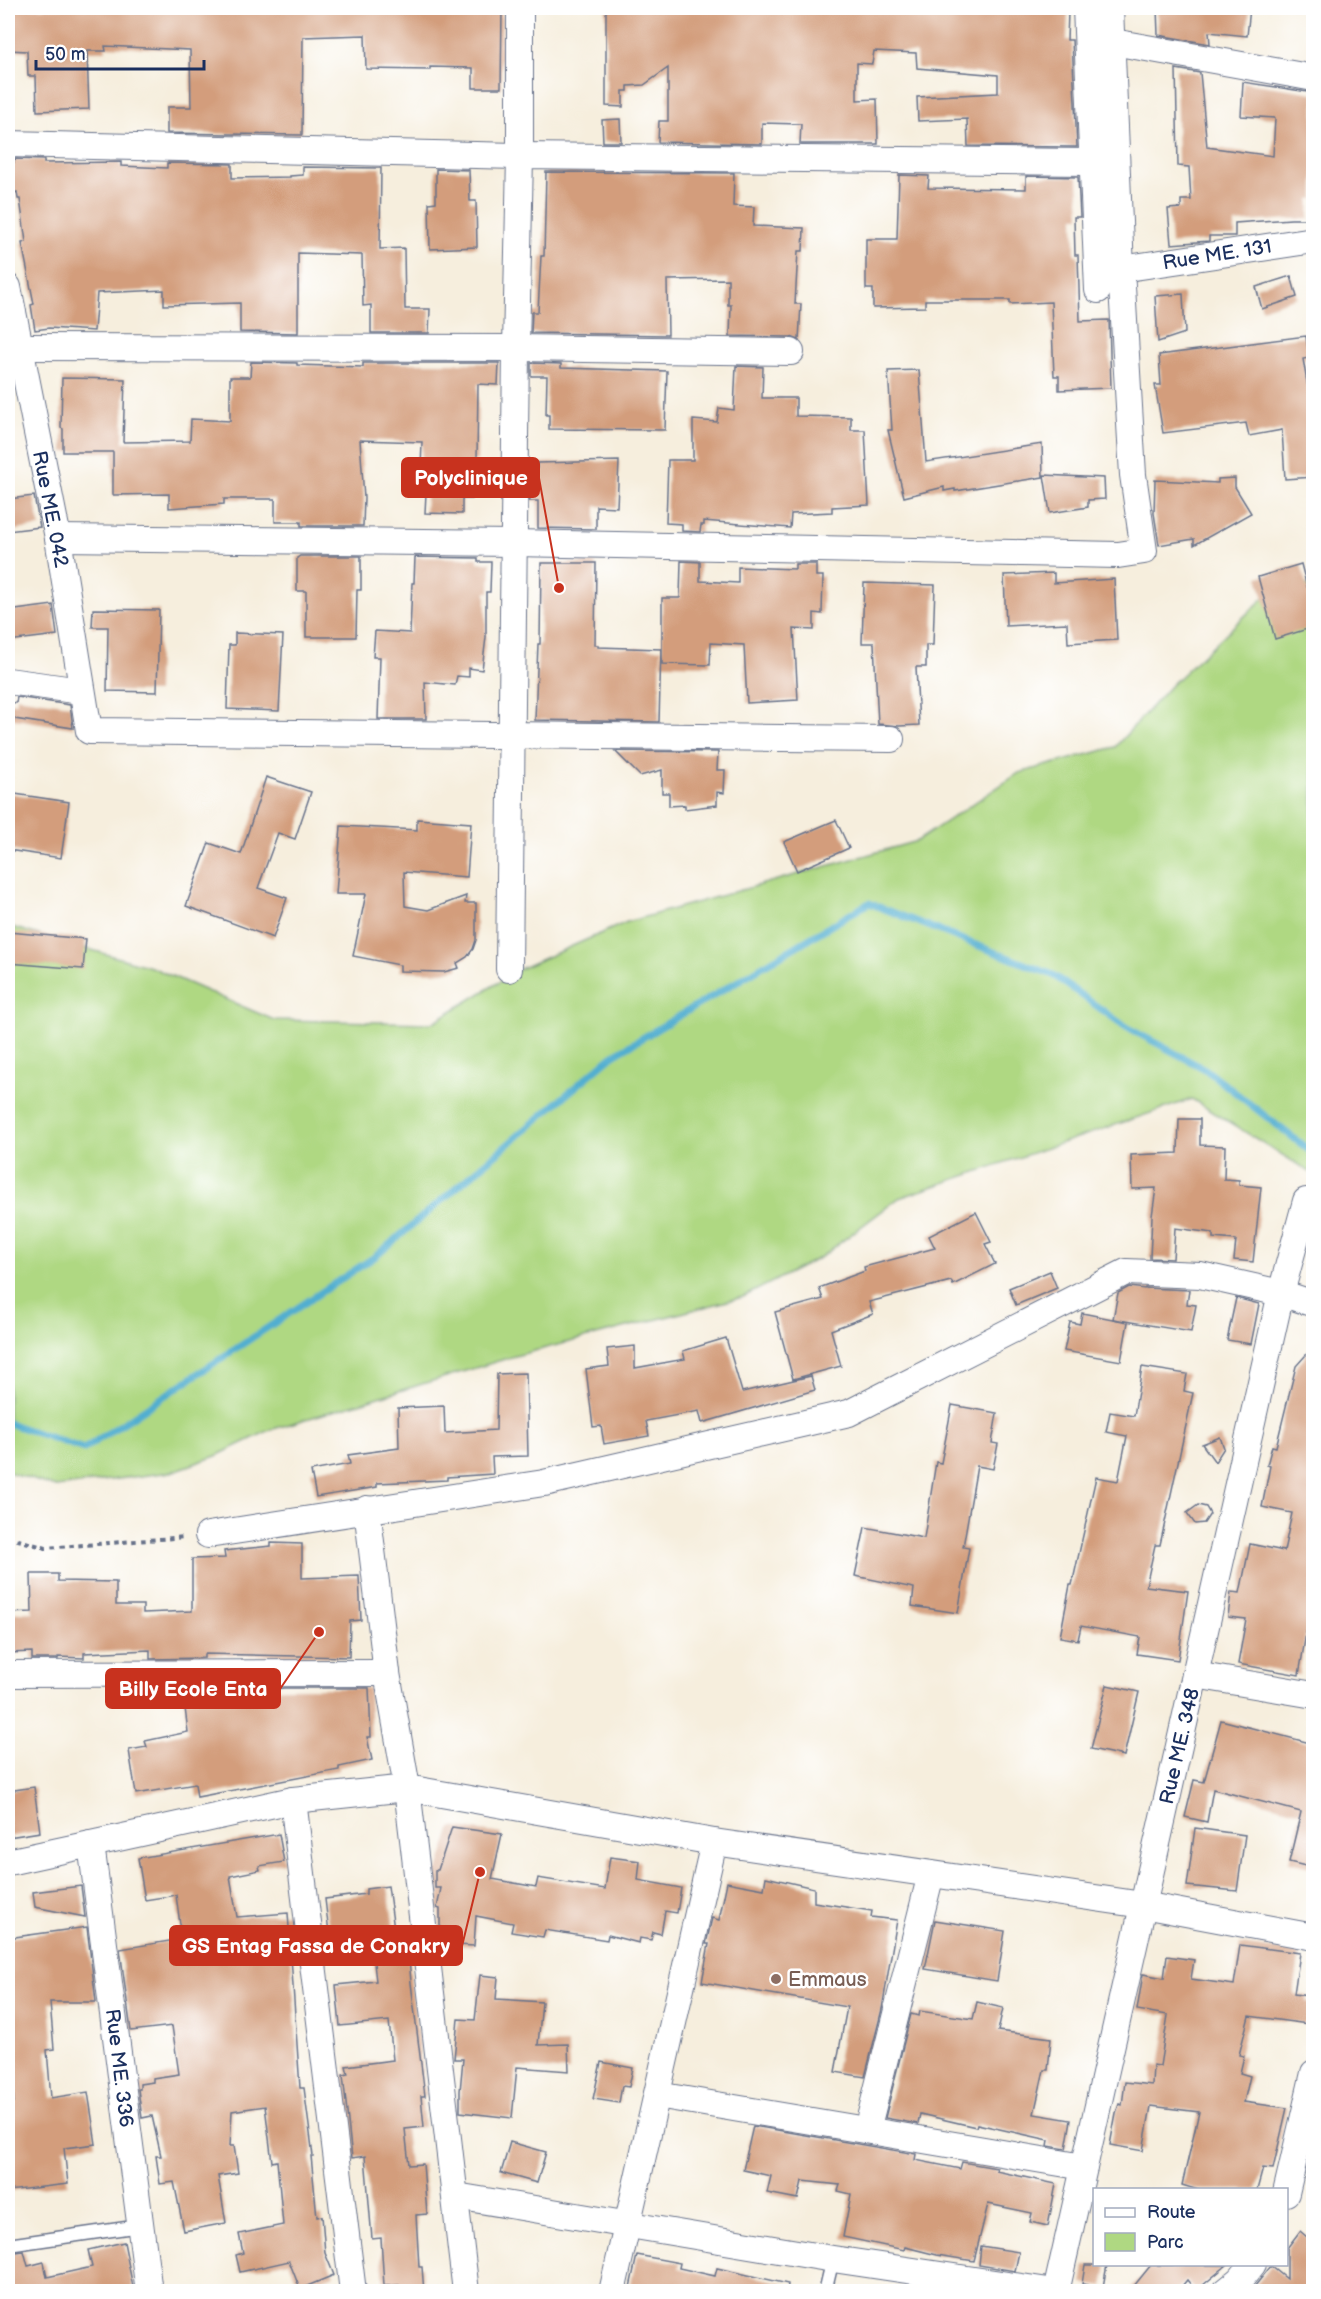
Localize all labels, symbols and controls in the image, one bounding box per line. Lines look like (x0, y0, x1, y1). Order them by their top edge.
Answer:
scale bar (36, 33, 204, 71)
text: 50 m (45, 44, 86, 65)
street label: Rue ME. 131 (1161, 235, 1273, 275)
street label: Rue ME. 042 (27, 449, 73, 570)
callout: Polyclinique (402, 458, 539, 497)
text: Polyclinique (414, 466, 528, 491)
callout: Billy Ecole Enta (106, 1669, 280, 1708)
text: Billy Ecole Enta (118, 1677, 268, 1702)
street label: Rue ME. 348 (1155, 1686, 1205, 1807)
callout: GS Entag Fassa de Conakry (170, 1926, 462, 1965)
text: GS Entag Fassa de Conakry (182, 1934, 450, 1959)
place label: Emmaus (788, 1968, 867, 1992)
marker: Emmaus (769, 1972, 783, 1986)
street label: Rue ME. 336 (100, 2008, 138, 2129)
legend (1093, 2188, 1288, 2266)
text: Route (1147, 2202, 1196, 2223)
text: Parc (1147, 2232, 1184, 2253)

